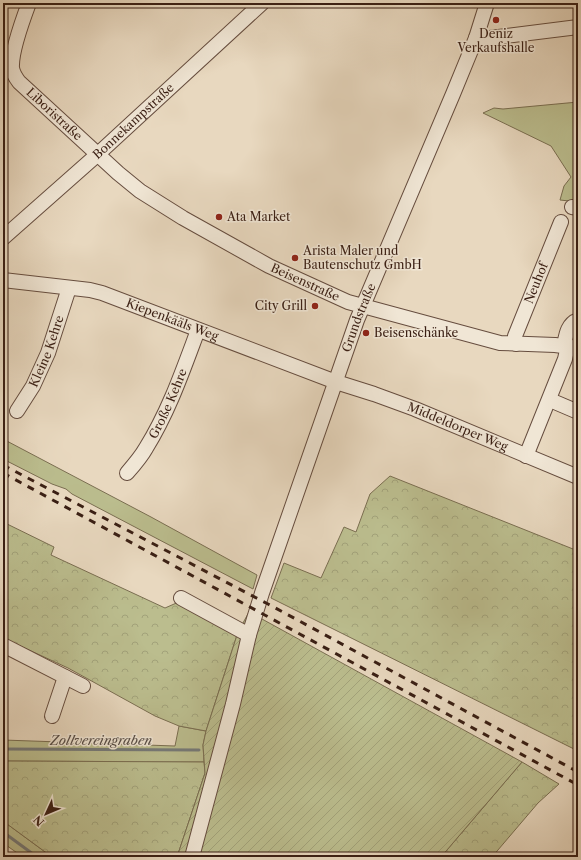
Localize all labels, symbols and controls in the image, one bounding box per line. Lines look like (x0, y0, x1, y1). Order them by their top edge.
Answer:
marker: Deniz Verkaufshalle (491, 15, 501, 25)
place label: Deniz Verkaufshalle (457, 26, 535, 55)
street label: Bonnekampstraße (89, 80, 177, 162)
street label: Liboristraße (23, 84, 86, 144)
place label: Ata Market (226, 209, 291, 224)
marker: Ata Market (214, 212, 224, 222)
place label: Arista Maler und Bautenschutz GmbH (302, 243, 422, 272)
marker: Arista Maler und Bautenschutz GmbH (290, 253, 300, 263)
street label: Neuhof (521, 259, 551, 306)
street label: Beisenstraße (268, 260, 342, 304)
street label: Grundstraße (338, 281, 379, 354)
street label: Kiepenkääls Weg (124, 295, 221, 344)
place label: City Grill (255, 298, 307, 313)
marker: City Grill (310, 301, 320, 311)
street label: Kleine Kehre (25, 313, 67, 389)
place label: Beisenschänke (374, 325, 459, 340)
marker: Beisenschänke (361, 328, 371, 338)
street label: Große Kehre (145, 366, 190, 441)
street label: Middeldorper Weg (406, 399, 511, 454)
water label: Zollvereingraben (49, 732, 152, 748)
north arrow (26, 794, 66, 834)
text: N (30, 812, 47, 829)

